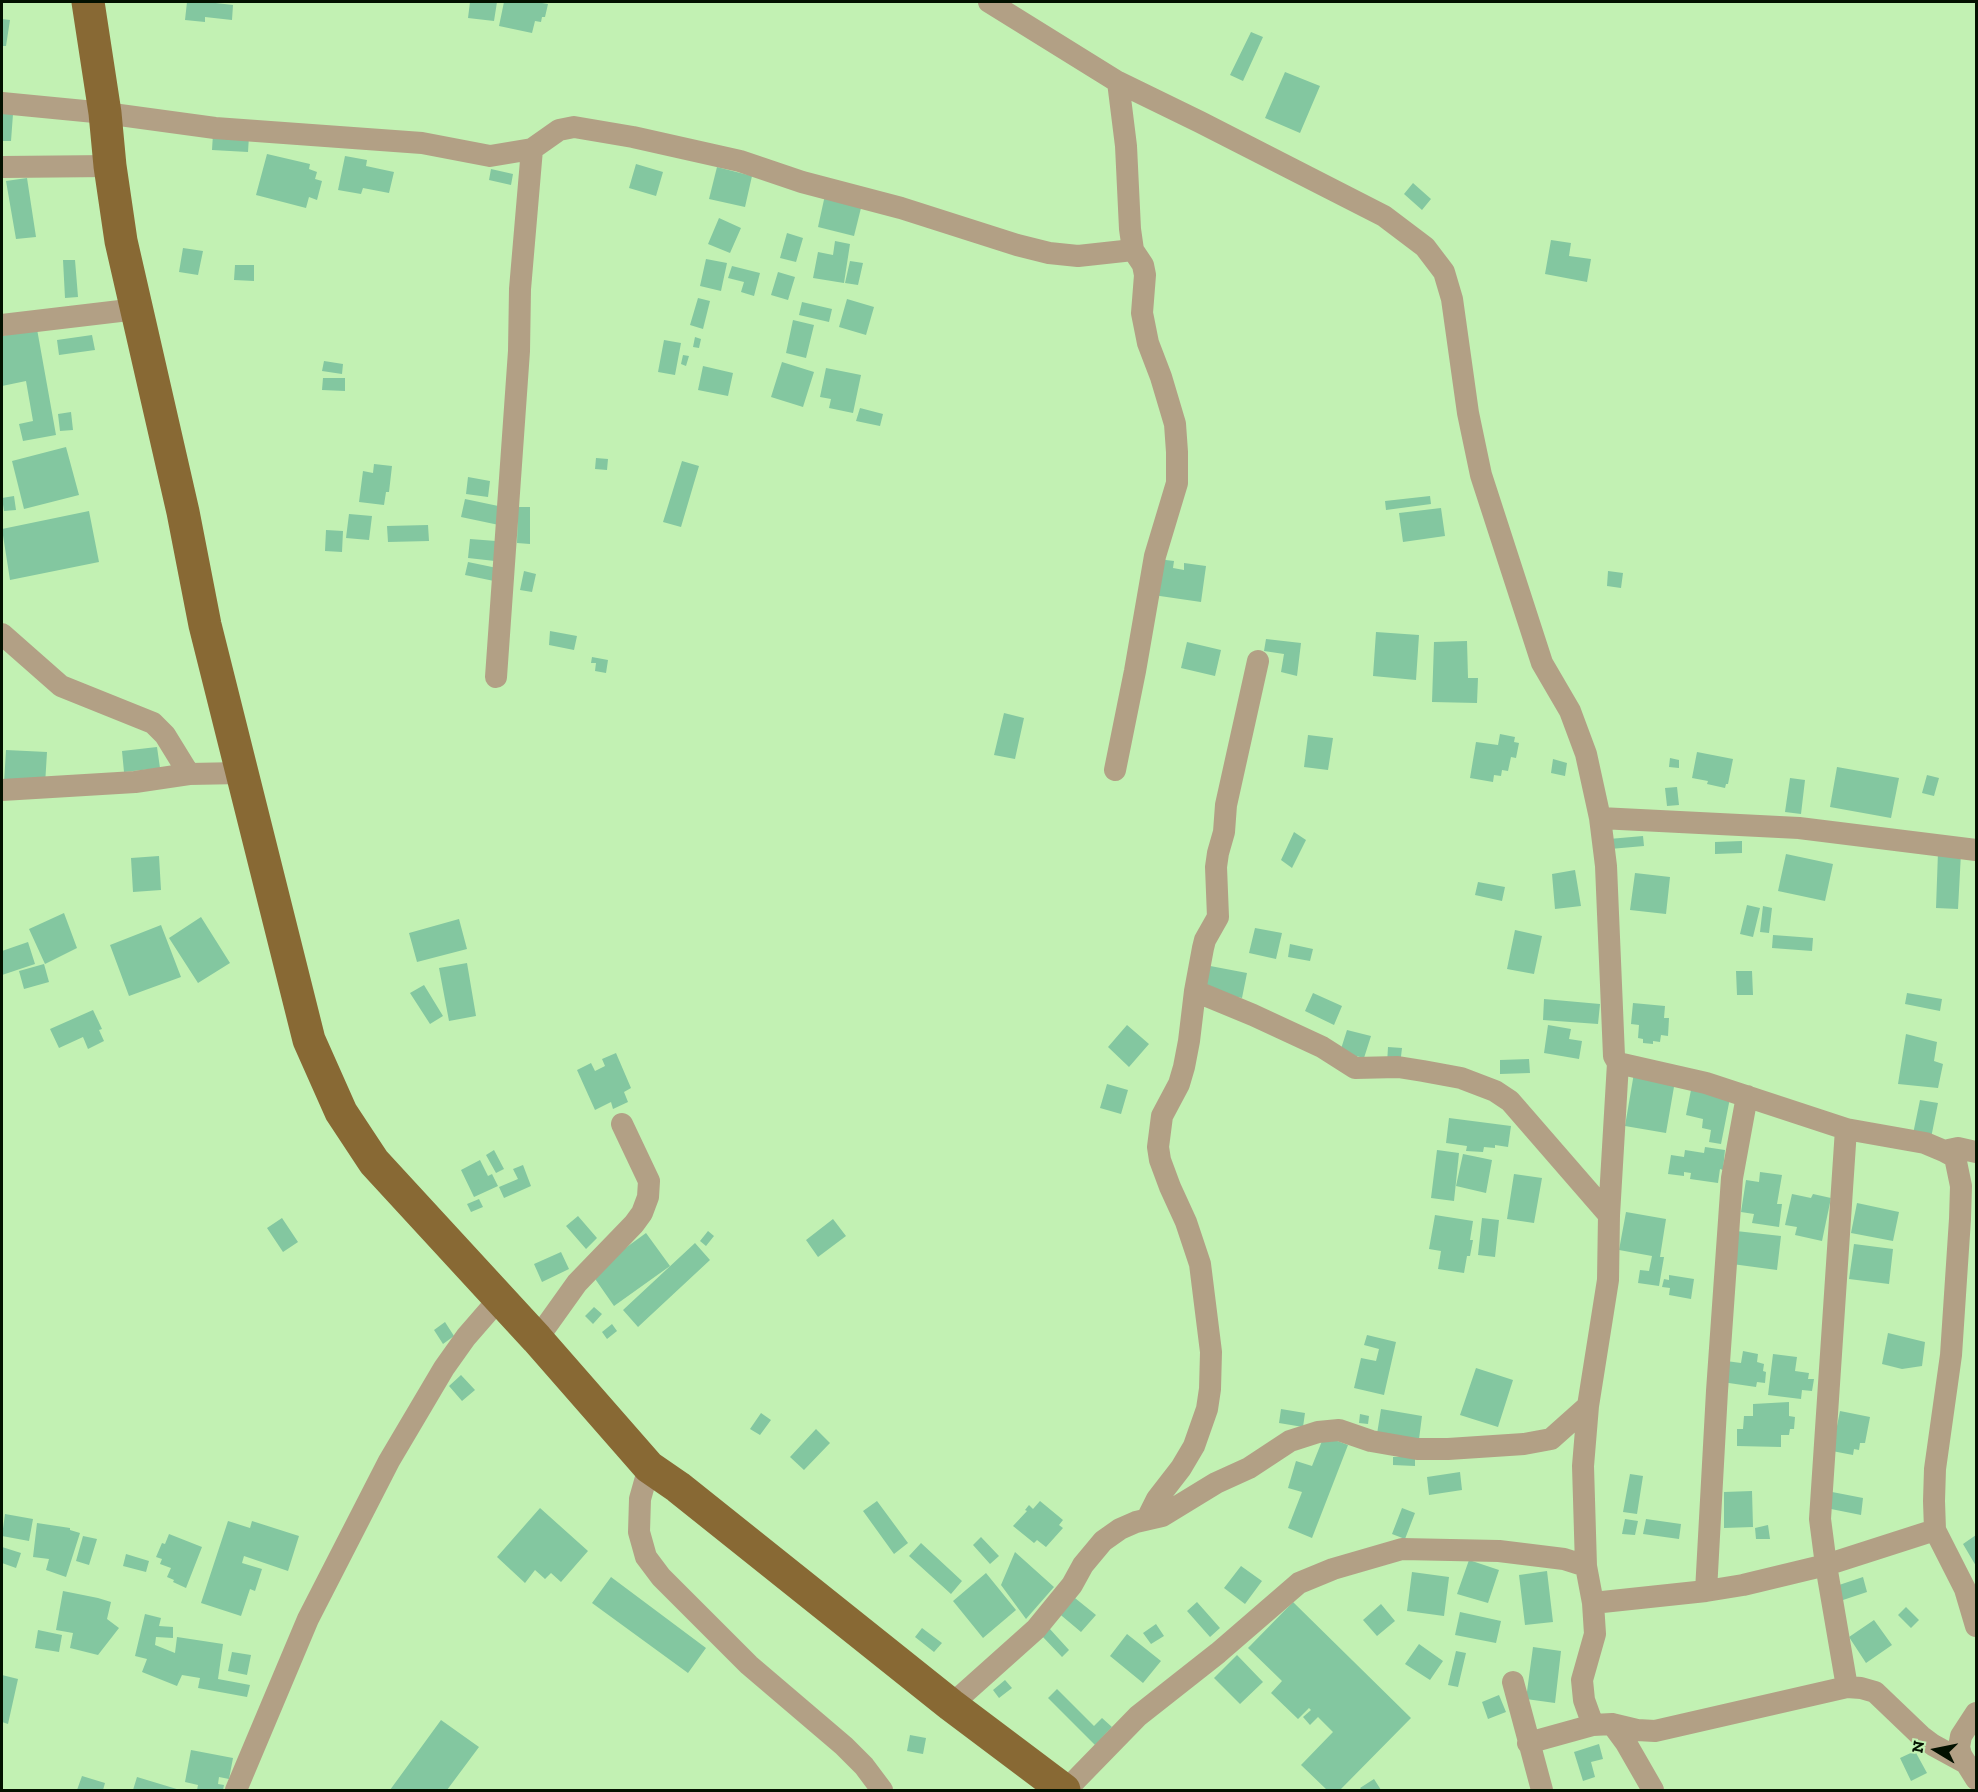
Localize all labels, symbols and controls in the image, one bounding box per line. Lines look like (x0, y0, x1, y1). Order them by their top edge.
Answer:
north arrow (1906, 1720, 1966, 1780)
text: N (1907, 1739, 1928, 1754)

